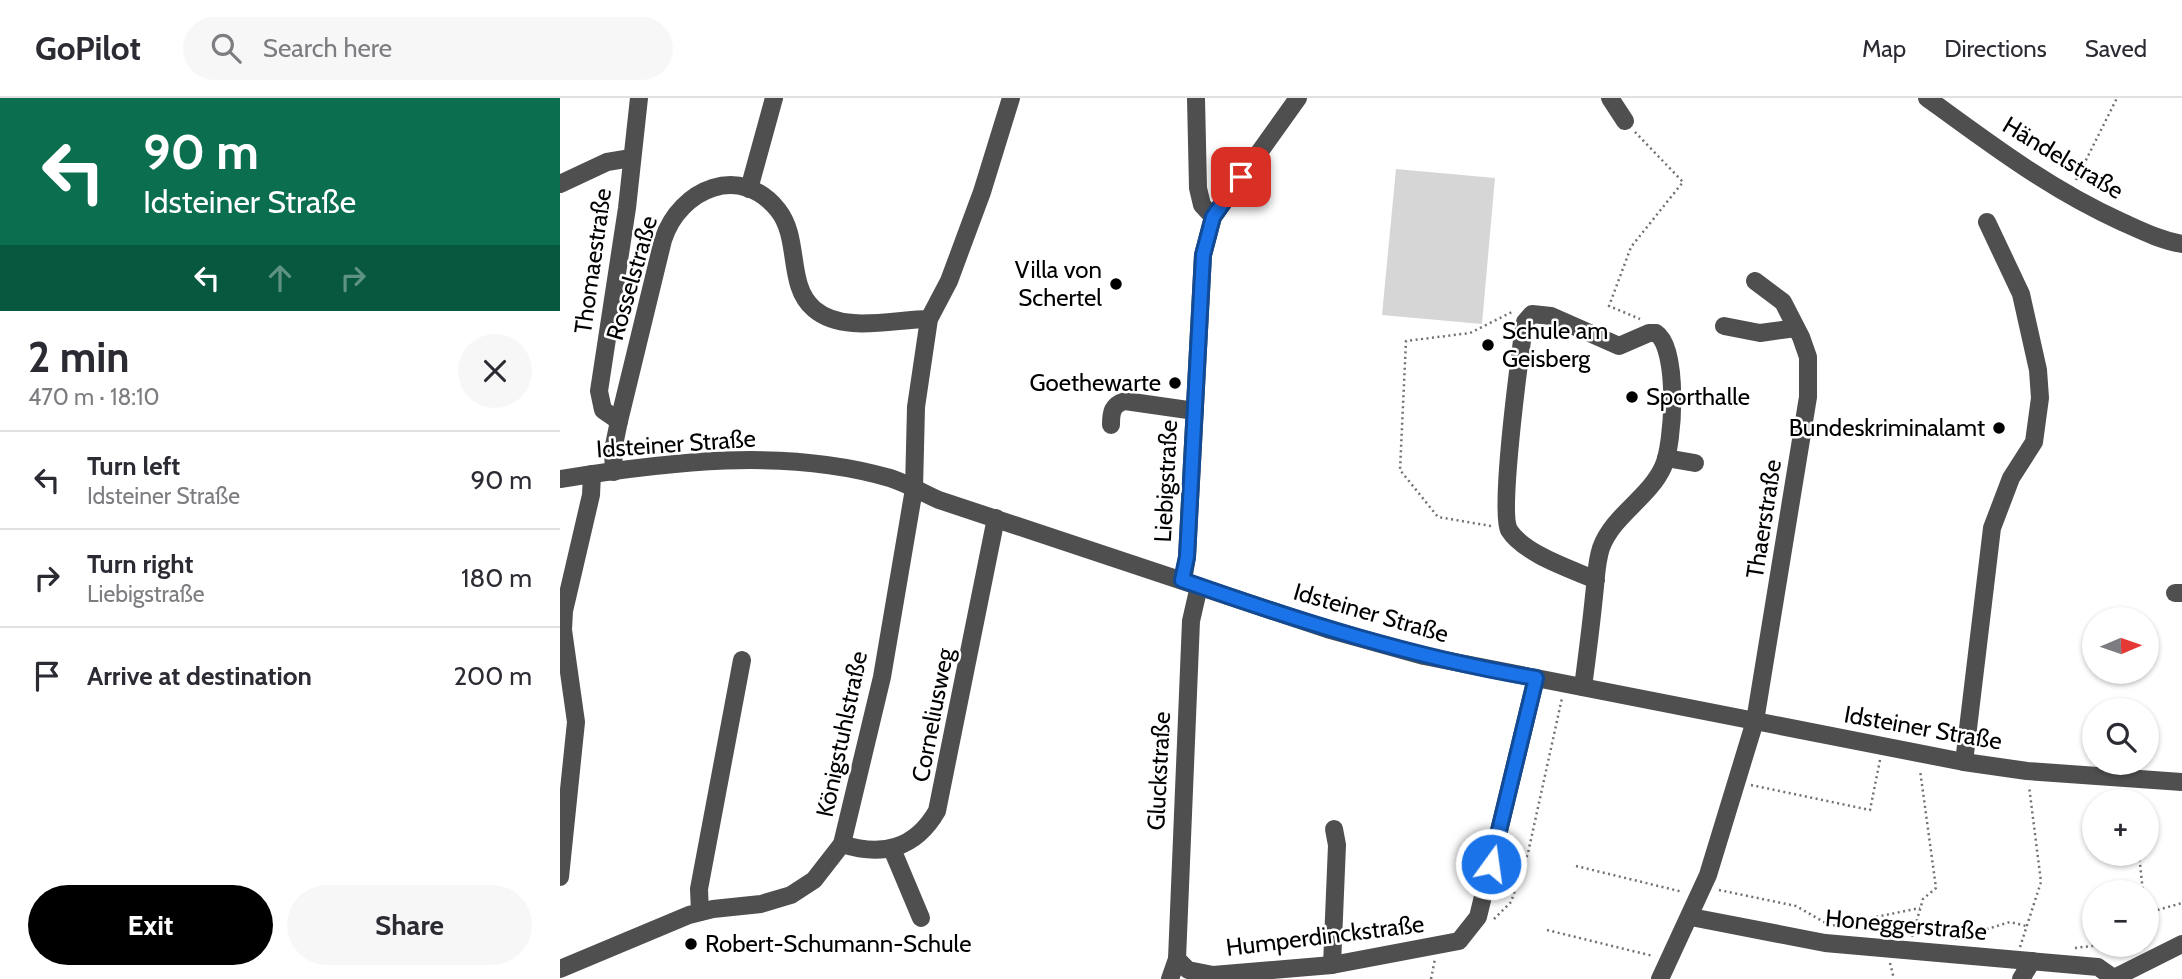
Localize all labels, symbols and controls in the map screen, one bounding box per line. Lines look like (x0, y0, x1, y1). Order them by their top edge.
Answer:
search box (183, 17, 673, 80)
text: GoPilot (35, 28, 141, 68)
icon: search (207, 29, 245, 67)
text: Search here (263, 32, 392, 64)
text: Map (1862, 34, 1906, 63)
text: Directions (1944, 34, 2047, 63)
text: Saved (2085, 34, 2147, 63)
street label: Händelstraße (1998, 110, 2129, 205)
text: 90 m (143, 122, 259, 181)
icon: left (28, 126, 119, 217)
pin (1211, 147, 1271, 207)
icon: arrive (1222, 158, 1260, 196)
text: Idsteiner Straße (143, 182, 356, 221)
street label: Thomaestraße (568, 186, 617, 336)
street label: Rosselstraße (600, 212, 663, 343)
place label: Villa von Schertel (1015, 255, 1102, 312)
icon: left (188, 259, 226, 297)
icon: ahead (261, 259, 299, 297)
icon: right (334, 259, 372, 297)
marker: Villa von Schertel (1108, 276, 1124, 292)
place label: Schule am Geisberg (1502, 316, 1608, 373)
text: 2 min (28, 331, 129, 383)
button: close (458, 334, 532, 408)
marker: Schule am Geisberg (1480, 337, 1496, 353)
place label: Goethewarte (1029, 368, 1161, 397)
marker: Goethewarte (1167, 375, 1183, 391)
place label: Sporthalle (1646, 382, 1750, 411)
text: 470 m · 18:10 (28, 383, 160, 411)
marker: Sporthalle (1624, 389, 1640, 405)
place label: Bundeskriminalamt (1789, 413, 1985, 442)
street label: Liebigstraße (1148, 419, 1183, 543)
marker: Bundeskriminalamt (1991, 420, 2007, 436)
street label: Idsteiner Straße (595, 423, 757, 464)
text: Turn left (87, 450, 180, 482)
street label: Thaerstraße (1740, 457, 1787, 580)
icon: left (28, 461, 66, 499)
text: 90 m (470, 464, 532, 496)
text: Idsteiner Straße (87, 482, 240, 510)
text: Turn right (87, 548, 193, 580)
icon: right (28, 559, 66, 597)
text: 180 m (461, 562, 532, 594)
street label: Idsteiner Straße (1290, 577, 1452, 648)
text: Liebigstraße (87, 580, 205, 608)
north arrow (2082, 607, 2160, 684)
map controls (2082, 607, 2159, 957)
street label: Corneliusweg (905, 645, 960, 784)
street label: Königstuhlstraße (810, 648, 873, 819)
icon: arrive (28, 657, 66, 695)
text: Arrive at destination (87, 660, 312, 692)
text: 200 m (453, 660, 532, 692)
button: search (2082, 698, 2159, 775)
street label: Idsteiner Straße (1842, 699, 2004, 756)
street label: Gluckstraße (1141, 711, 1176, 831)
button: + (2082, 789, 2159, 866)
position arrow (1454, 827, 1528, 901)
button: − (2082, 880, 2159, 957)
button: Exit (28, 885, 273, 965)
button: Share (287, 885, 532, 965)
street label: Honeggerstraße (1824, 903, 1988, 946)
street label: Humperdinckstraße (1224, 909, 1426, 962)
place label: Robert-Schumann-Schule (705, 929, 971, 958)
marker: Robert-Schumann-Schule (683, 936, 699, 952)

